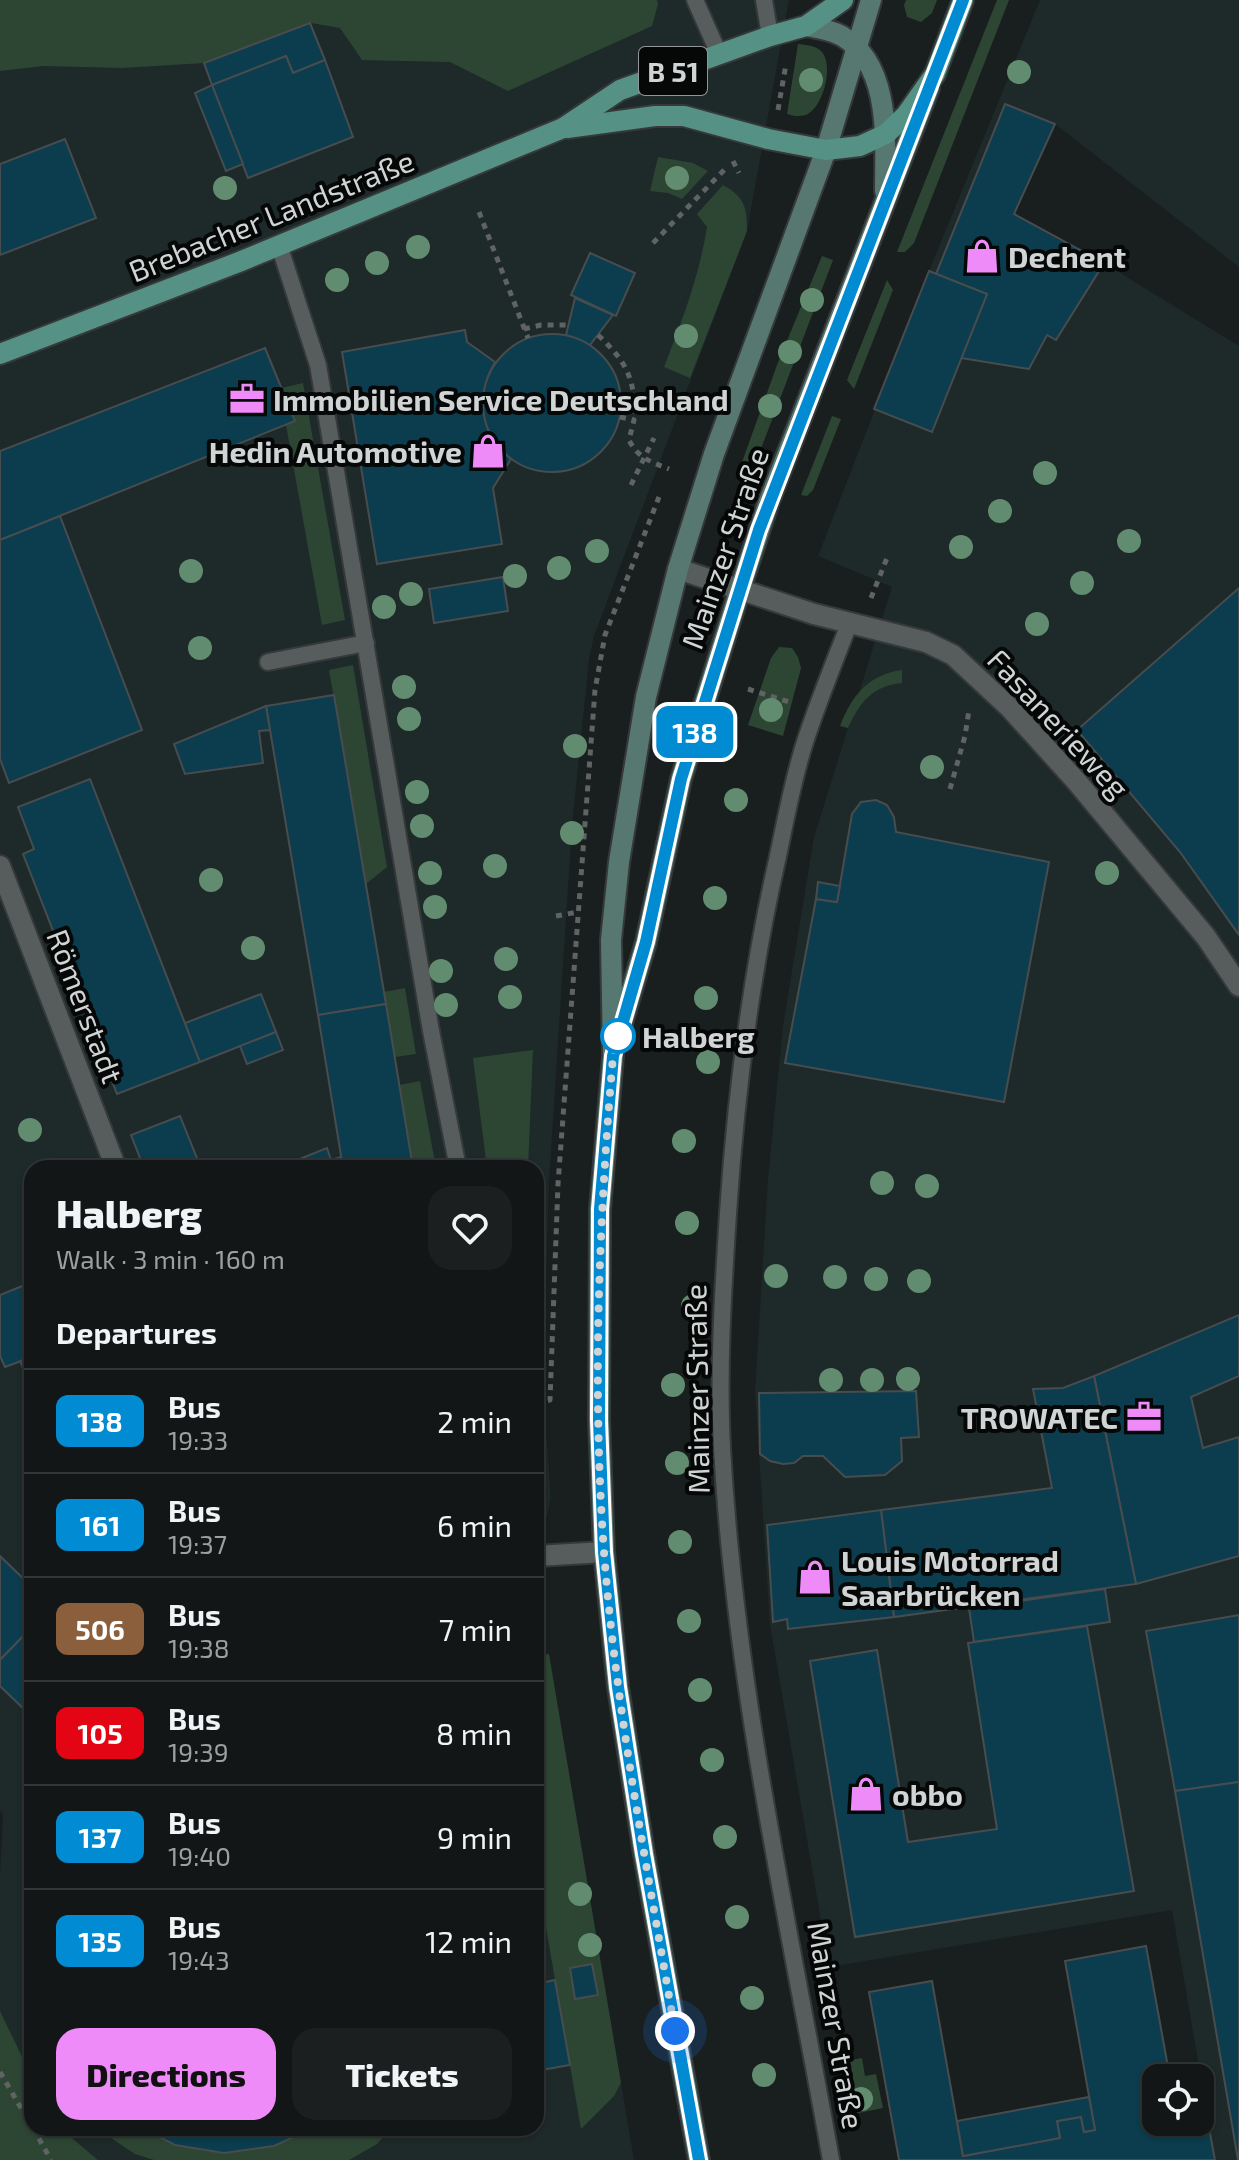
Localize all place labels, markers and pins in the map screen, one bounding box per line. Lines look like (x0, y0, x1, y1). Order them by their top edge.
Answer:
shop icon: Dechent (963, 237, 1001, 275)
place label: Dechent (1008, 238, 1126, 274)
office icon: Immobilien Service Deutschland (228, 380, 266, 418)
place label: Immobilien Service Deutschland (273, 381, 729, 417)
shop icon: Hedin Automotive (469, 432, 507, 470)
place label: Hedin Automotive (209, 433, 462, 469)
place label: Halberg (642, 1018, 755, 1054)
marker: Halberg (601, 1019, 635, 1053)
office icon: TROWATEC (1125, 1398, 1163, 1436)
place label: TROWATEC (961, 1399, 1118, 1435)
place label: Louis Motorrad Saarbrücken (841, 1542, 1059, 1612)
shop icon: Louis Motorrad Saarbrücken (796, 1558, 834, 1596)
shop icon: obbo (847, 1775, 885, 1813)
place label: obbo (892, 1776, 963, 1812)

